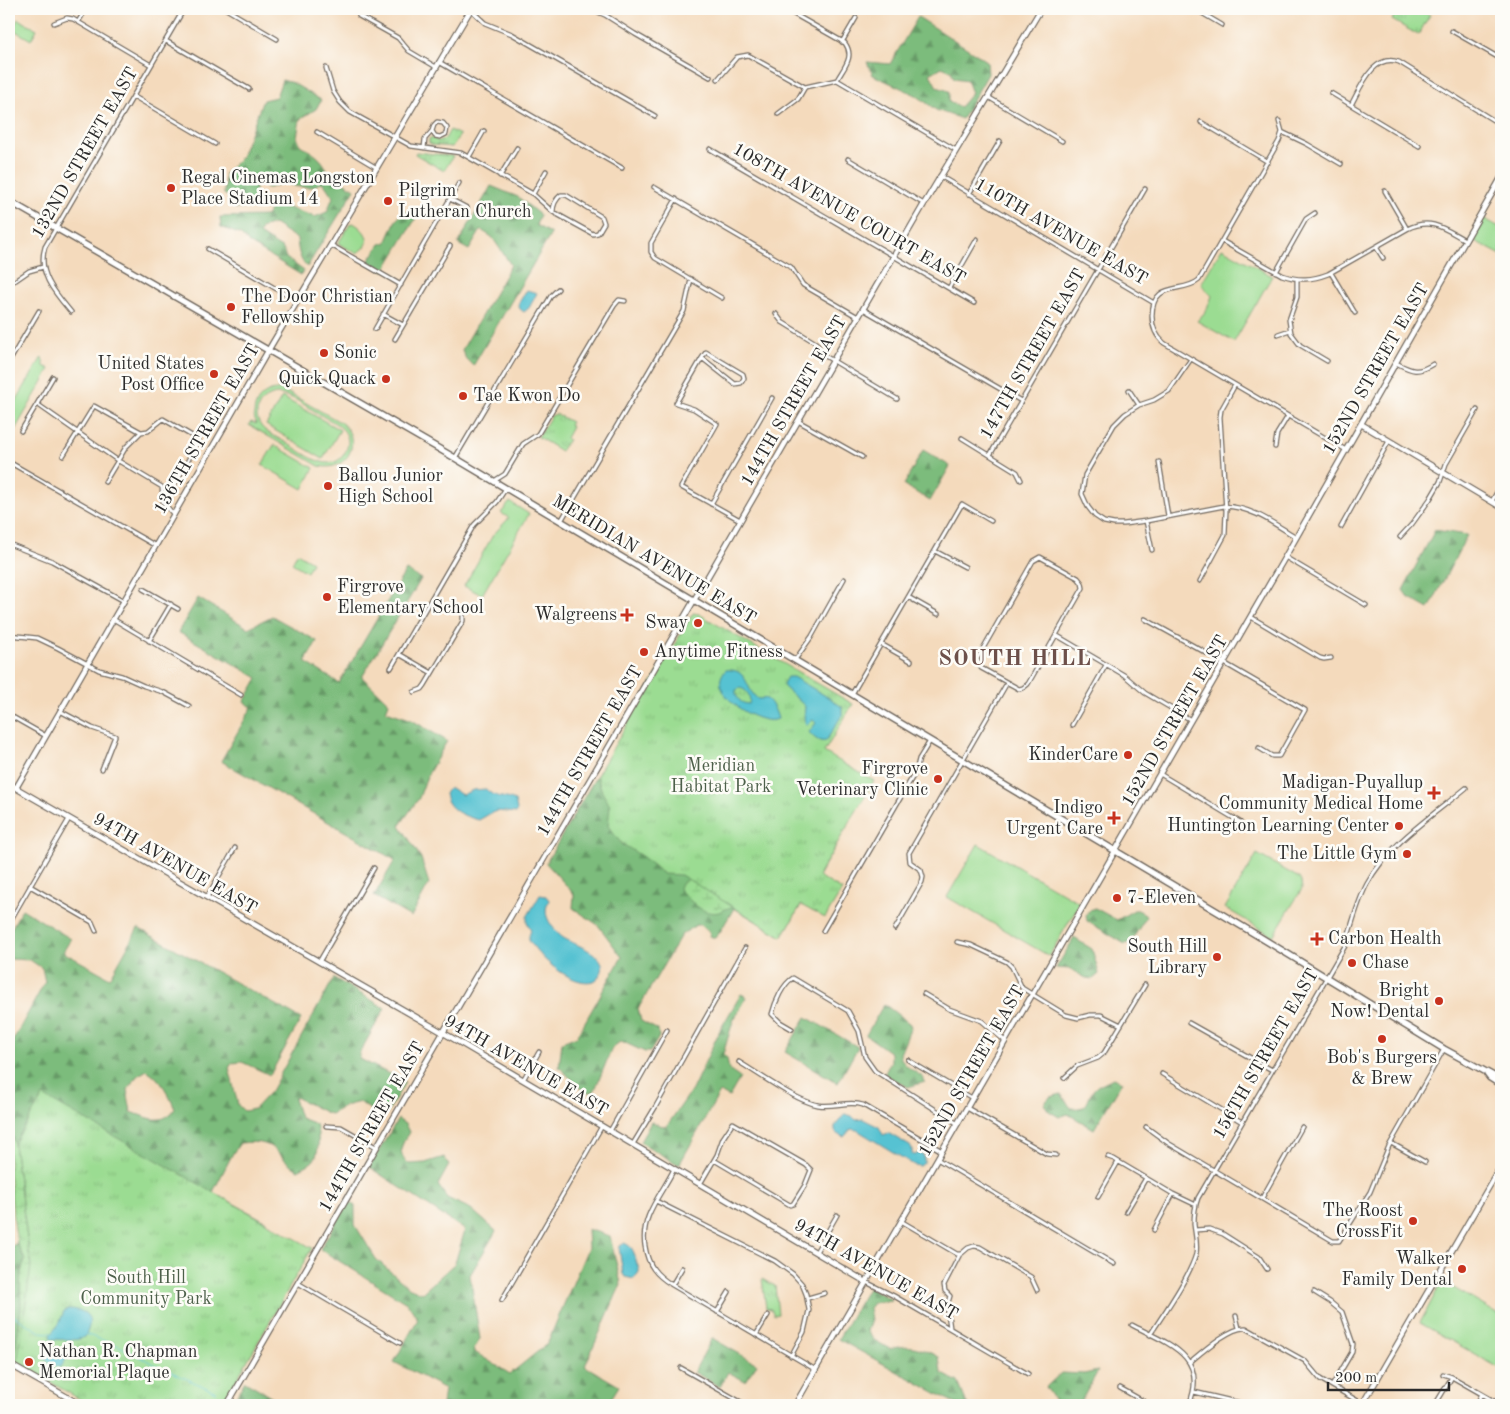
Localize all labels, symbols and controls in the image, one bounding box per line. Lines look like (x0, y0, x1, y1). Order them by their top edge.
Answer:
street label: 132ND STREET EAST (29, 64, 141, 242)
street label: 108TH AVENUE COURT EAST (730, 140, 968, 288)
place label: Regal Cinemas Longston Place Stadium 14 (181, 169, 375, 208)
street label: 110TH AVENUE EAST (972, 175, 1150, 289)
marker: Regal Cinemas Longston Place Stadium 14 (165, 182, 177, 194)
place label: Pilgrim Lutheran Church (398, 182, 532, 221)
marker: Pilgrim Lutheran Church (382, 195, 394, 207)
street label: 147TH STREET EAST (977, 266, 1089, 442)
street label: 152ND STREET EAST (1320, 280, 1432, 458)
place label: The Door Christian Fellowship (241, 288, 393, 327)
marker: The Door Christian Fellowship (225, 301, 237, 313)
street label: 144TH STREET EAST (738, 313, 850, 489)
street label: 136TH STREET EAST (151, 341, 263, 517)
place label: Sonic (334, 344, 377, 362)
marker: Sonic (318, 347, 330, 359)
place label: United States Post Office (98, 355, 204, 394)
marker: United States Post Office (208, 368, 220, 380)
place label: Quick Quack (278, 370, 376, 388)
marker: Quick Quack (380, 373, 392, 385)
place label: Tae Kwon Do (473, 387, 581, 405)
marker: Tae Kwon Do (457, 390, 469, 402)
place label: Ballou Junior High School (338, 467, 443, 506)
marker: Ballou Junior High School (322, 480, 334, 492)
street label: MERIDIAN AVENUE EAST (549, 492, 759, 628)
place label: Firgrove Elementary School (337, 578, 484, 617)
marker: Firgrove Elementary School (321, 591, 333, 603)
place label: Walgreens (534, 606, 617, 624)
marker: Walgreens (621, 609, 633, 621)
place label: Sway (645, 614, 688, 632)
marker: Sway (692, 617, 704, 629)
street label: 152ND STREET EAST (1119, 632, 1231, 810)
place label: Anytime Fitness (654, 643, 783, 661)
marker: Anytime Fitness (638, 646, 650, 658)
district label: SOUTH HILL (938, 648, 1092, 670)
street label: 144TH STREET EAST (534, 663, 646, 839)
place label: KinderCare (1028, 746, 1118, 764)
marker: KinderCare (1122, 749, 1134, 761)
park label: Meridian Habitat Park (671, 757, 771, 796)
place label: Firgrove Veterinary Clinic (796, 760, 928, 799)
marker: Firgrove Veterinary Clinic (932, 773, 944, 785)
place label: Madigan-Puyallup Community Medical Home (1218, 774, 1423, 813)
marker: Madigan-Puyallup Community Medical Home (1427, 786, 1441, 800)
place label: Indigo Urgent Care (1006, 799, 1103, 838)
street label: 94TH AVENUE EAST (90, 810, 260, 918)
marker: Indigo Urgent Care (1107, 811, 1121, 825)
place label: Huntington Learning Center (1167, 817, 1390, 835)
marker: Huntington Learning Center (1393, 820, 1405, 832)
place label: The Little Gym (1277, 845, 1397, 863)
marker: The Little Gym (1401, 848, 1413, 860)
place label: 7-Eleven (1127, 889, 1197, 907)
marker: 7-Eleven (1111, 892, 1123, 904)
place label: Carbon Health (1328, 930, 1442, 948)
marker: Carbon Health (1310, 932, 1324, 946)
place label: South Hill Library (1127, 938, 1207, 977)
marker: South Hill Library (1211, 951, 1223, 963)
place label: Chase (1362, 954, 1409, 972)
marker: Chase (1346, 957, 1358, 969)
street label: 156TH STREET EAST (1210, 966, 1322, 1142)
street label: 152ND STREET EAST (916, 982, 1028, 1160)
place label: Bright Now! Dental (1330, 982, 1429, 1021)
marker: Bright Now! Dental (1433, 995, 1445, 1007)
street label: 94TH AVENUE EAST (441, 1012, 611, 1120)
marker: Bob's Burgers & Brew (1376, 1033, 1388, 1045)
street label: 144TH STREET EAST (316, 1039, 428, 1215)
place label: Bob's Burgers & Brew (1327, 1049, 1437, 1088)
place label: The Roost CrossFit (1322, 1202, 1403, 1241)
marker: The Roost CrossFit (1407, 1215, 1419, 1227)
street label: 94TH AVENUE EAST (791, 1216, 961, 1324)
place label: Walker Family Dental (1341, 1250, 1453, 1289)
marker: Walker Family Dental (1456, 1263, 1468, 1275)
park label: South Hill Community Park (80, 1269, 212, 1308)
place label: Nathan R. Chapman Memorial Plaque (39, 1343, 198, 1382)
marker: Nathan R. Chapman Memorial Plaque (23, 1356, 35, 1368)
scale bar (1328, 1359, 1449, 1391)
text: 200 m (1335, 1371, 1377, 1386)

